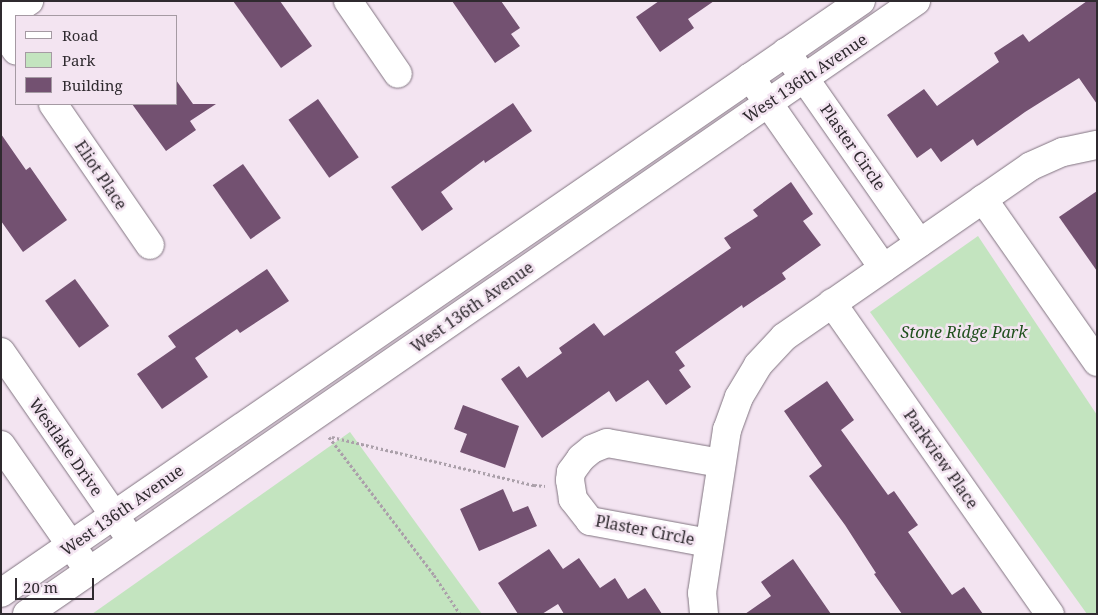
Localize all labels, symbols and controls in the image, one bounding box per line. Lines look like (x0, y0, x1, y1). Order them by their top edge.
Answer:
legend (15, 15, 178, 105)
text: Road (62, 25, 98, 45)
street label: West 136th Avenue (739, 29, 871, 127)
text: Park (62, 50, 95, 70)
text: Building (62, 75, 123, 95)
street label: Plaster Circle (816, 100, 890, 194)
street label: Eliot Place (71, 137, 131, 213)
street label: West 136th Avenue (407, 257, 537, 357)
park label: Stone Ridge Park (901, 322, 1027, 342)
street label: Westlake Drive (25, 394, 107, 500)
street label: Parkview Place (900, 406, 982, 512)
street label: West 136th Avenue (57, 460, 187, 560)
street label: Plaster Circle (594, 511, 696, 549)
scale bar (18, 568, 96, 600)
text: 20 m (23, 577, 58, 597)

